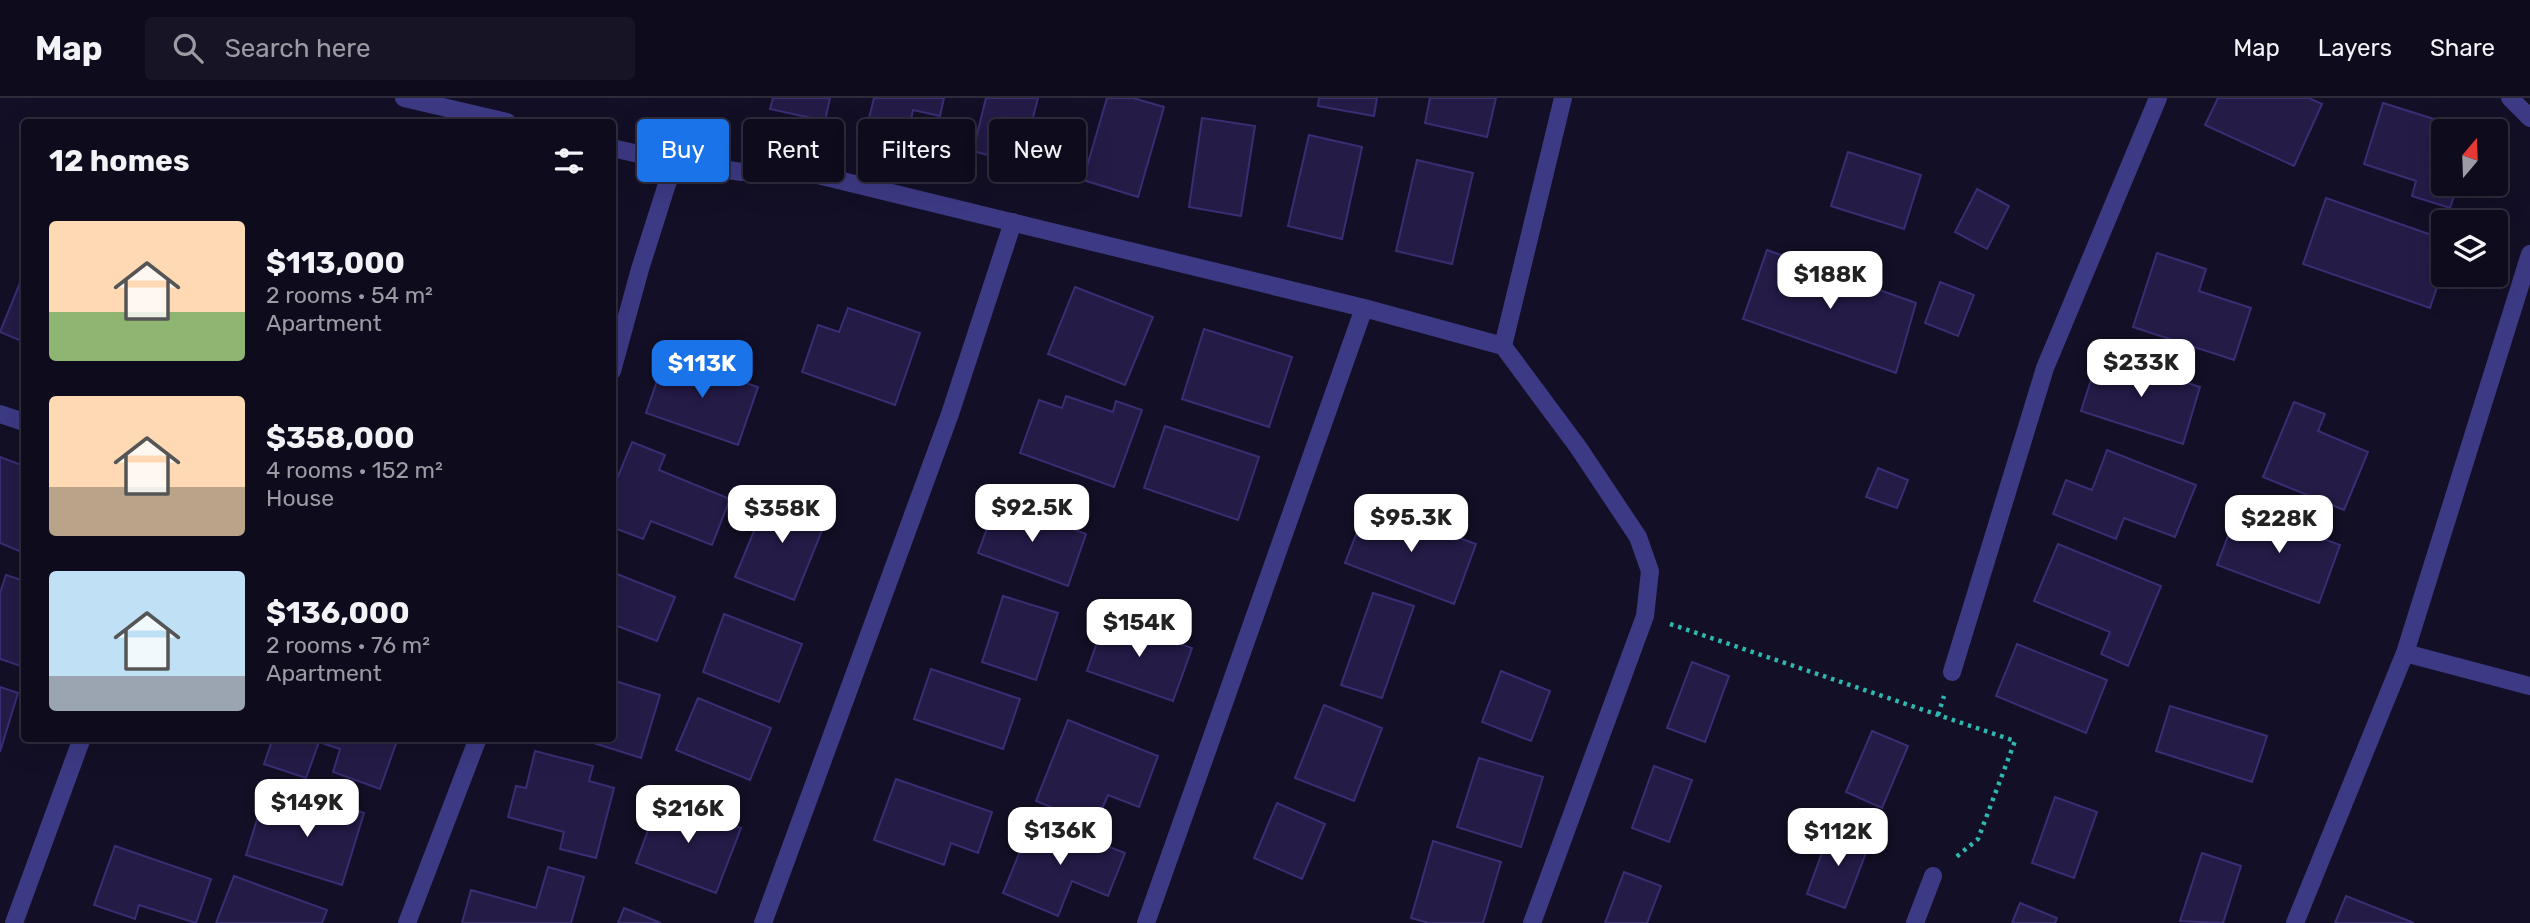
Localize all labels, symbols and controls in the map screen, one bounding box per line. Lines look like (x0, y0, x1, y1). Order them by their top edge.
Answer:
search box (145, 17, 635, 80)
text: Map (35, 29, 103, 68)
icon: search (169, 29, 207, 67)
text: Search here (225, 33, 370, 64)
text: Map (2233, 34, 2280, 62)
text: Layers (2318, 34, 2392, 62)
text: Share (2430, 34, 2495, 62)
chip: Buy (637, 119, 729, 182)
chip: Rent (743, 119, 844, 182)
chip: Filters (858, 119, 975, 182)
chip: New (989, 119, 1086, 182)
north arrow (2431, 119, 2508, 196)
map controls (2431, 119, 2508, 287)
icon: filters (550, 142, 588, 180)
text: 12 homes (49, 143, 190, 179)
button: layers (2431, 210, 2508, 287)
text: $113,000 (266, 245, 405, 281)
icon: home (105, 249, 189, 333)
pin: $188K (1781, 252, 1879, 311)
text: $188K (1793, 260, 1867, 288)
text: 2 rooms · 54 m² (266, 281, 433, 309)
text: Apartment (266, 309, 382, 337)
pin: $233K (2092, 340, 2190, 399)
pin: $113K (653, 341, 751, 400)
text: $233K (2103, 348, 2179, 376)
text: $113K (668, 349, 736, 377)
text: $358,000 (266, 420, 415, 456)
icon: home (105, 424, 189, 508)
text: 4 rooms · 152 m² (266, 456, 443, 484)
text: House (266, 484, 334, 512)
pin: $92.5K (975, 484, 1089, 544)
pin: $358K (733, 486, 831, 545)
text: $92.5K (991, 493, 1073, 521)
text: $358K (744, 494, 820, 522)
pin: $95.3K (1354, 494, 1468, 554)
pin: $228K (2230, 496, 2328, 555)
text: $95.3K (1370, 503, 1452, 531)
text: $228K (2241, 504, 2317, 532)
text: $136,000 (266, 595, 410, 631)
icon: home (105, 599, 189, 683)
pin: $154K (1090, 600, 1188, 659)
text: $154K (1103, 608, 1175, 636)
text: 2 rooms · 76 m² (266, 631, 430, 659)
text: Apartment (266, 659, 382, 687)
pin: $149K (258, 780, 356, 839)
pin: $216K (639, 786, 737, 845)
text: $149K (271, 788, 343, 816)
text: $216K (652, 794, 724, 822)
pin: $136K (1011, 808, 1109, 867)
pin: $112K (1789, 808, 1887, 868)
text: $136K (1024, 816, 1096, 844)
text: $112K (1804, 817, 1872, 845)

